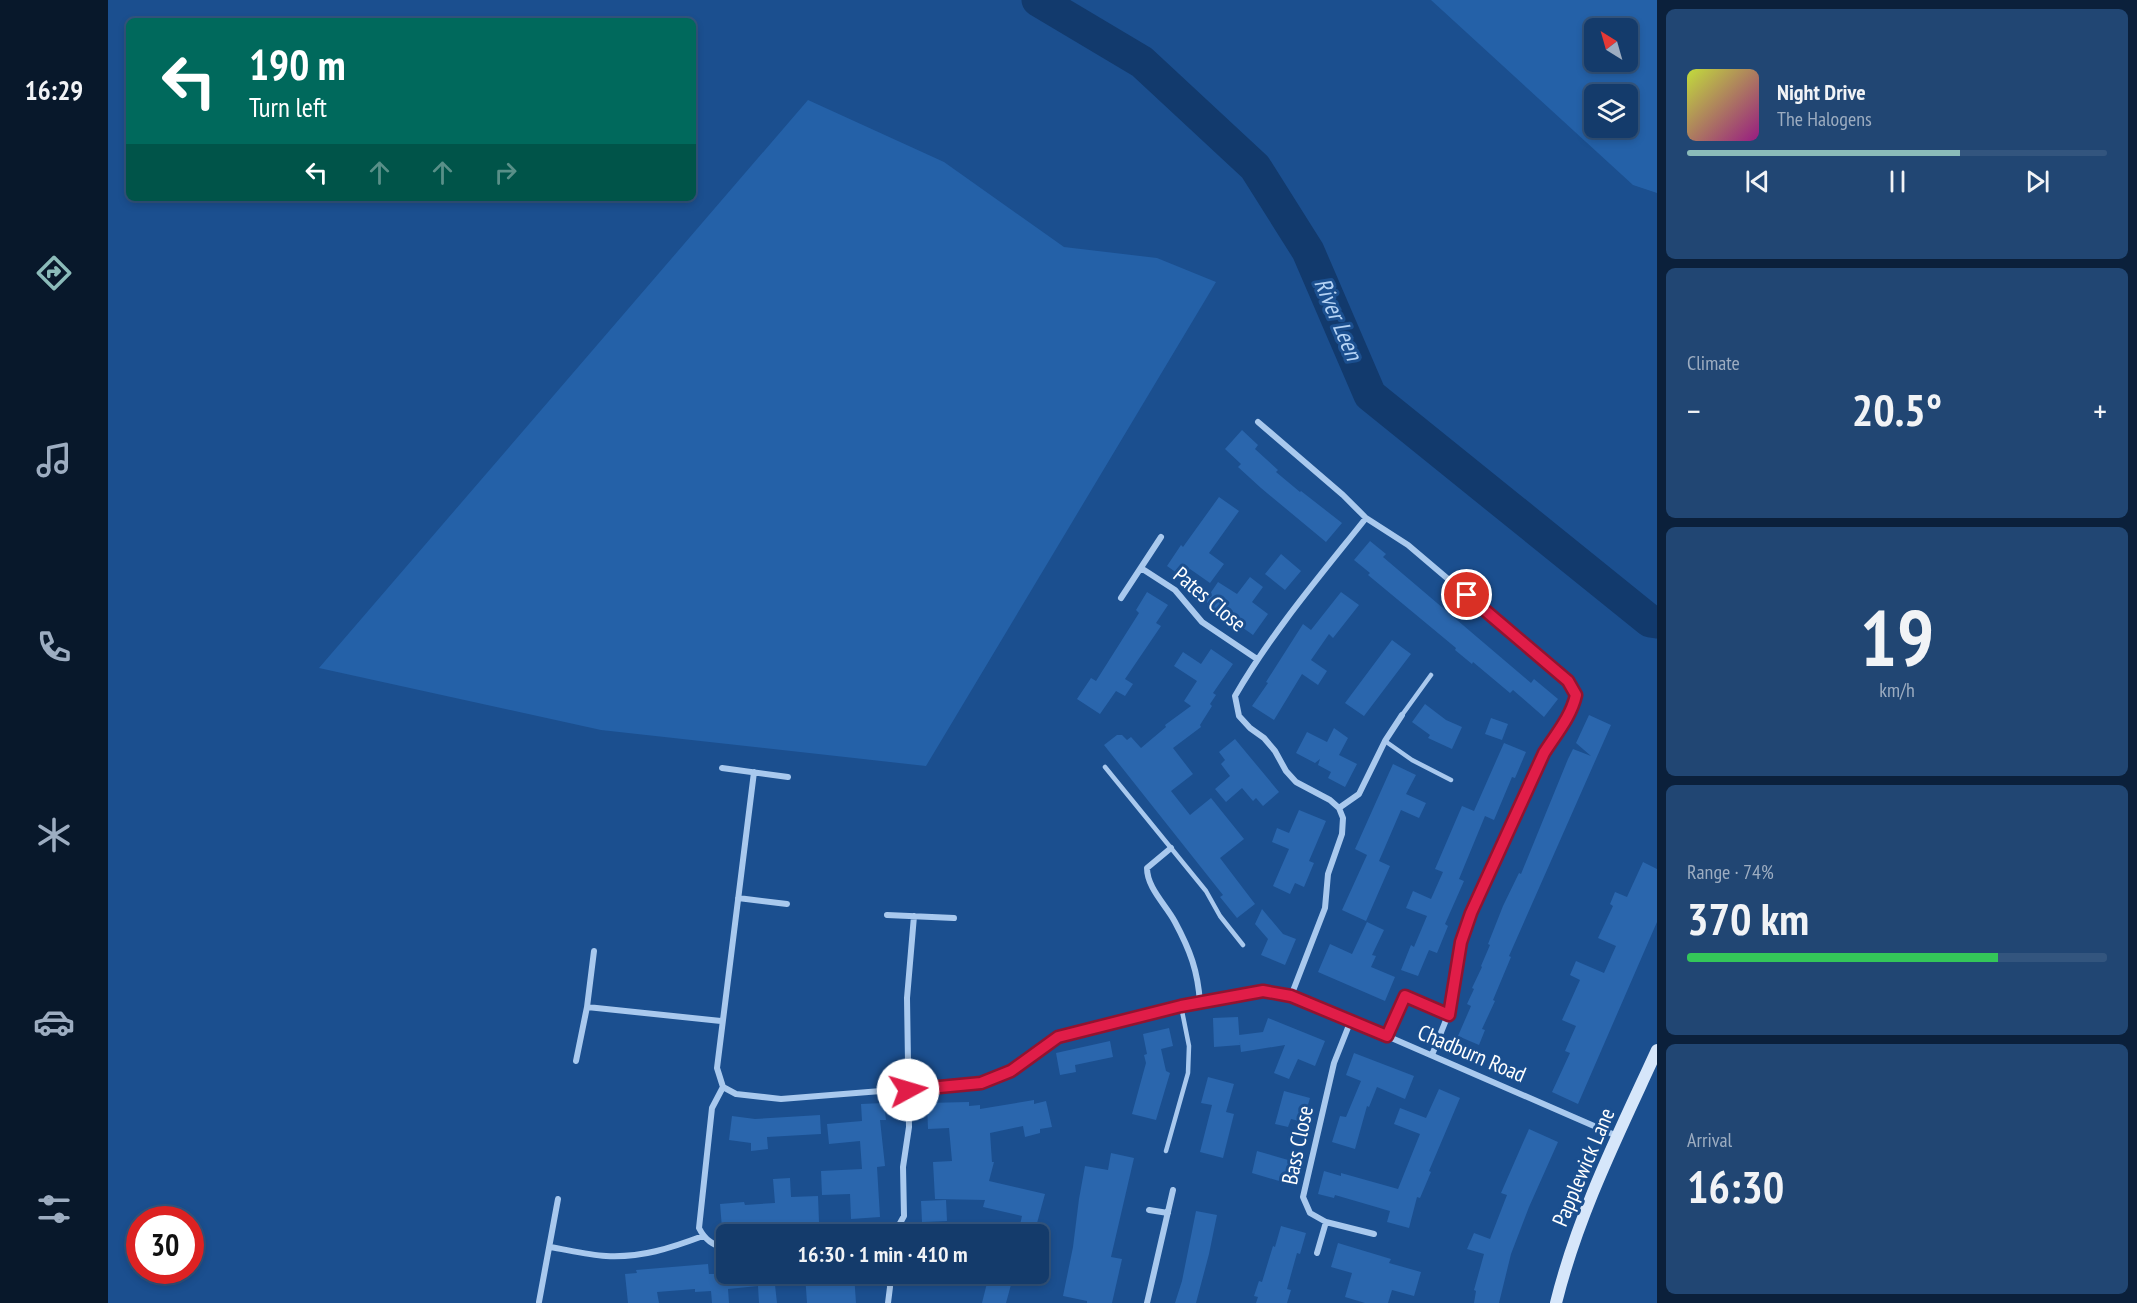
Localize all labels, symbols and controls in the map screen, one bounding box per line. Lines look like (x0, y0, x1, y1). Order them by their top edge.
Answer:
north arrow (1584, 18, 1638, 72)
map controls (1584, 18, 1638, 138)
text: 190 m (249, 37, 346, 92)
icon: left (150, 42, 228, 120)
text: 16:29 (25, 73, 83, 107)
text: Night Drive (1777, 78, 1866, 106)
button: layers (1584, 84, 1638, 138)
text: Turn left (249, 90, 327, 124)
text: The Halogens (1777, 106, 1872, 132)
icon: left (300, 156, 333, 189)
icon: ahead (363, 156, 396, 189)
icon: ahead (426, 156, 459, 189)
icon: right (489, 156, 522, 189)
icon: previous (1741, 165, 1774, 198)
icon: pause (1881, 165, 1914, 198)
icon: next (2021, 165, 2054, 198)
icon: directions (33, 252, 75, 294)
water label: River Leen (1307, 273, 1370, 366)
text: Climate (1687, 350, 1740, 376)
text: 20.5° (1852, 380, 1942, 438)
text: − (1687, 389, 1701, 432)
text: + (2093, 389, 2107, 432)
icon: music (33, 439, 75, 481)
street label: Pates Close (1168, 560, 1252, 638)
pin (1441, 569, 1492, 620)
icon: arrive (1450, 578, 1483, 611)
text: 19 (1860, 587, 1934, 688)
icon: phone (33, 626, 75, 668)
text: km/h (1879, 677, 1915, 703)
icon: climate (33, 814, 75, 856)
text: Range · 74% (1687, 859, 1774, 885)
text: 370 km (1687, 889, 1809, 947)
icon: car (33, 1001, 75, 1043)
street label: Chadburn Road (1414, 1018, 1530, 1088)
position arrow (876, 1058, 940, 1122)
street label: Bass Close (1275, 1103, 1319, 1187)
street label: Papplewick Lane (1546, 1104, 1620, 1230)
text: Arrival (1687, 1127, 1732, 1153)
text: 16:30 (1687, 1157, 1784, 1215)
icon: filters (33, 1188, 75, 1230)
speed limit sign: 30 (126, 1206, 204, 1284)
text: 16:30 · 1 min · 410 m (797, 1240, 968, 1268)

